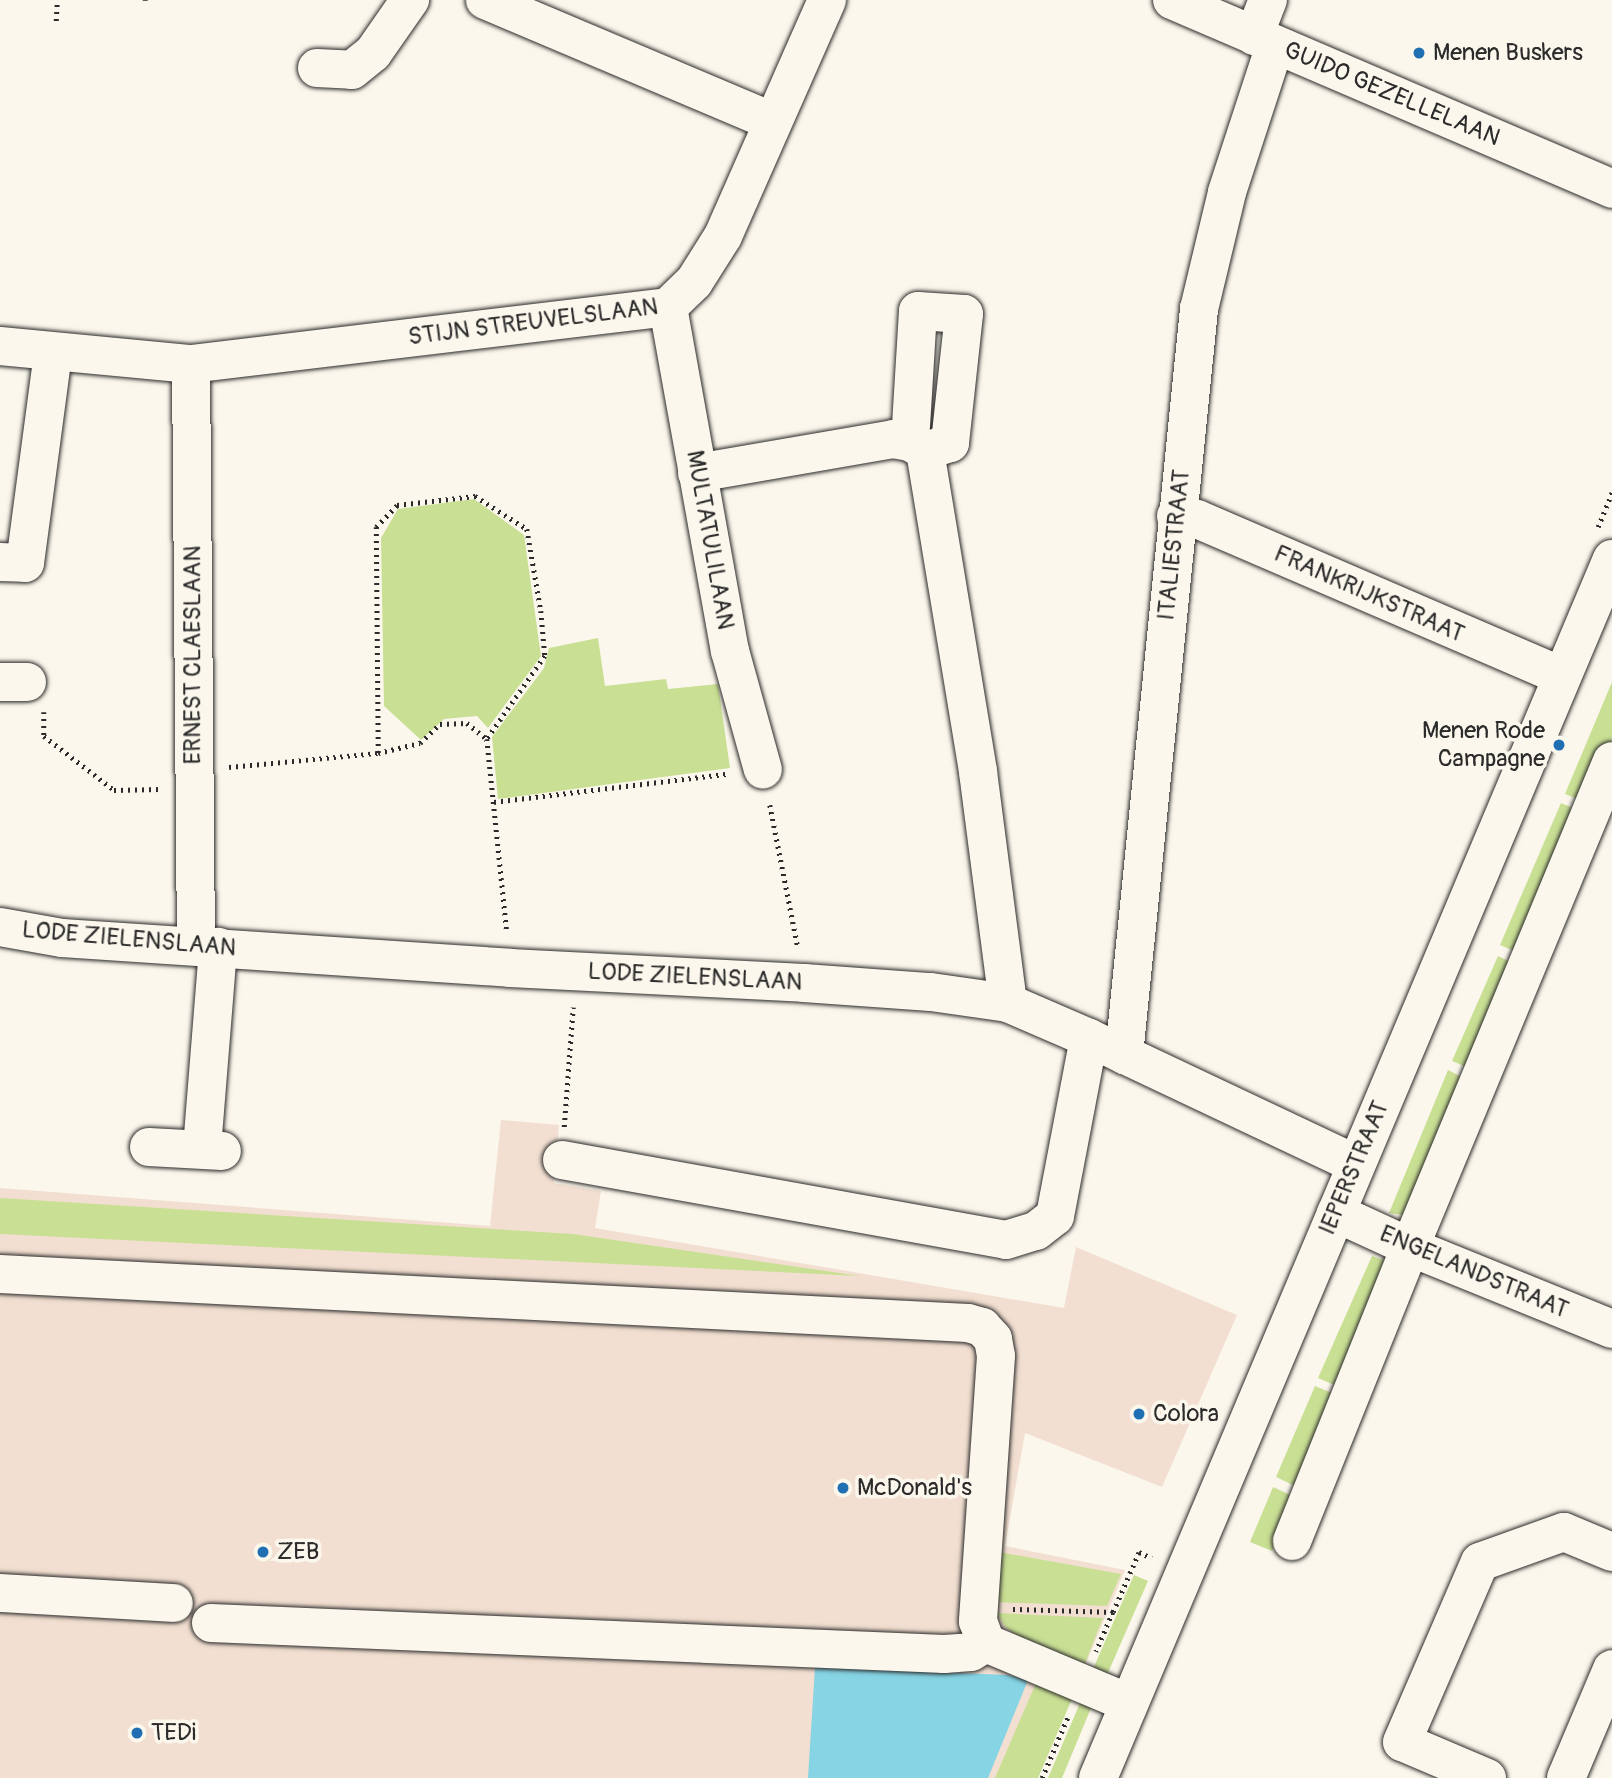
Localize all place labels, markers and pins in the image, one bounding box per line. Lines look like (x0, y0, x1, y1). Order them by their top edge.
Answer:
place label: Menen Buskers (1433, 39, 1583, 67)
marker: Menen Buskers (1411, 45, 1427, 61)
place label: Menen Rode Campagne (1422, 717, 1545, 773)
marker: Menen Rode Campagne (1551, 737, 1567, 753)
place label: Colora (1153, 1400, 1219, 1428)
marker: Colora (1131, 1406, 1147, 1422)
place label: McDonald's (857, 1474, 972, 1502)
marker: McDonald's (835, 1480, 851, 1496)
place label: ZEB (277, 1538, 319, 1566)
marker: ZEB (255, 1544, 271, 1560)
place label: TEDi (151, 1719, 196, 1747)
marker: TEDi (129, 1725, 145, 1741)

